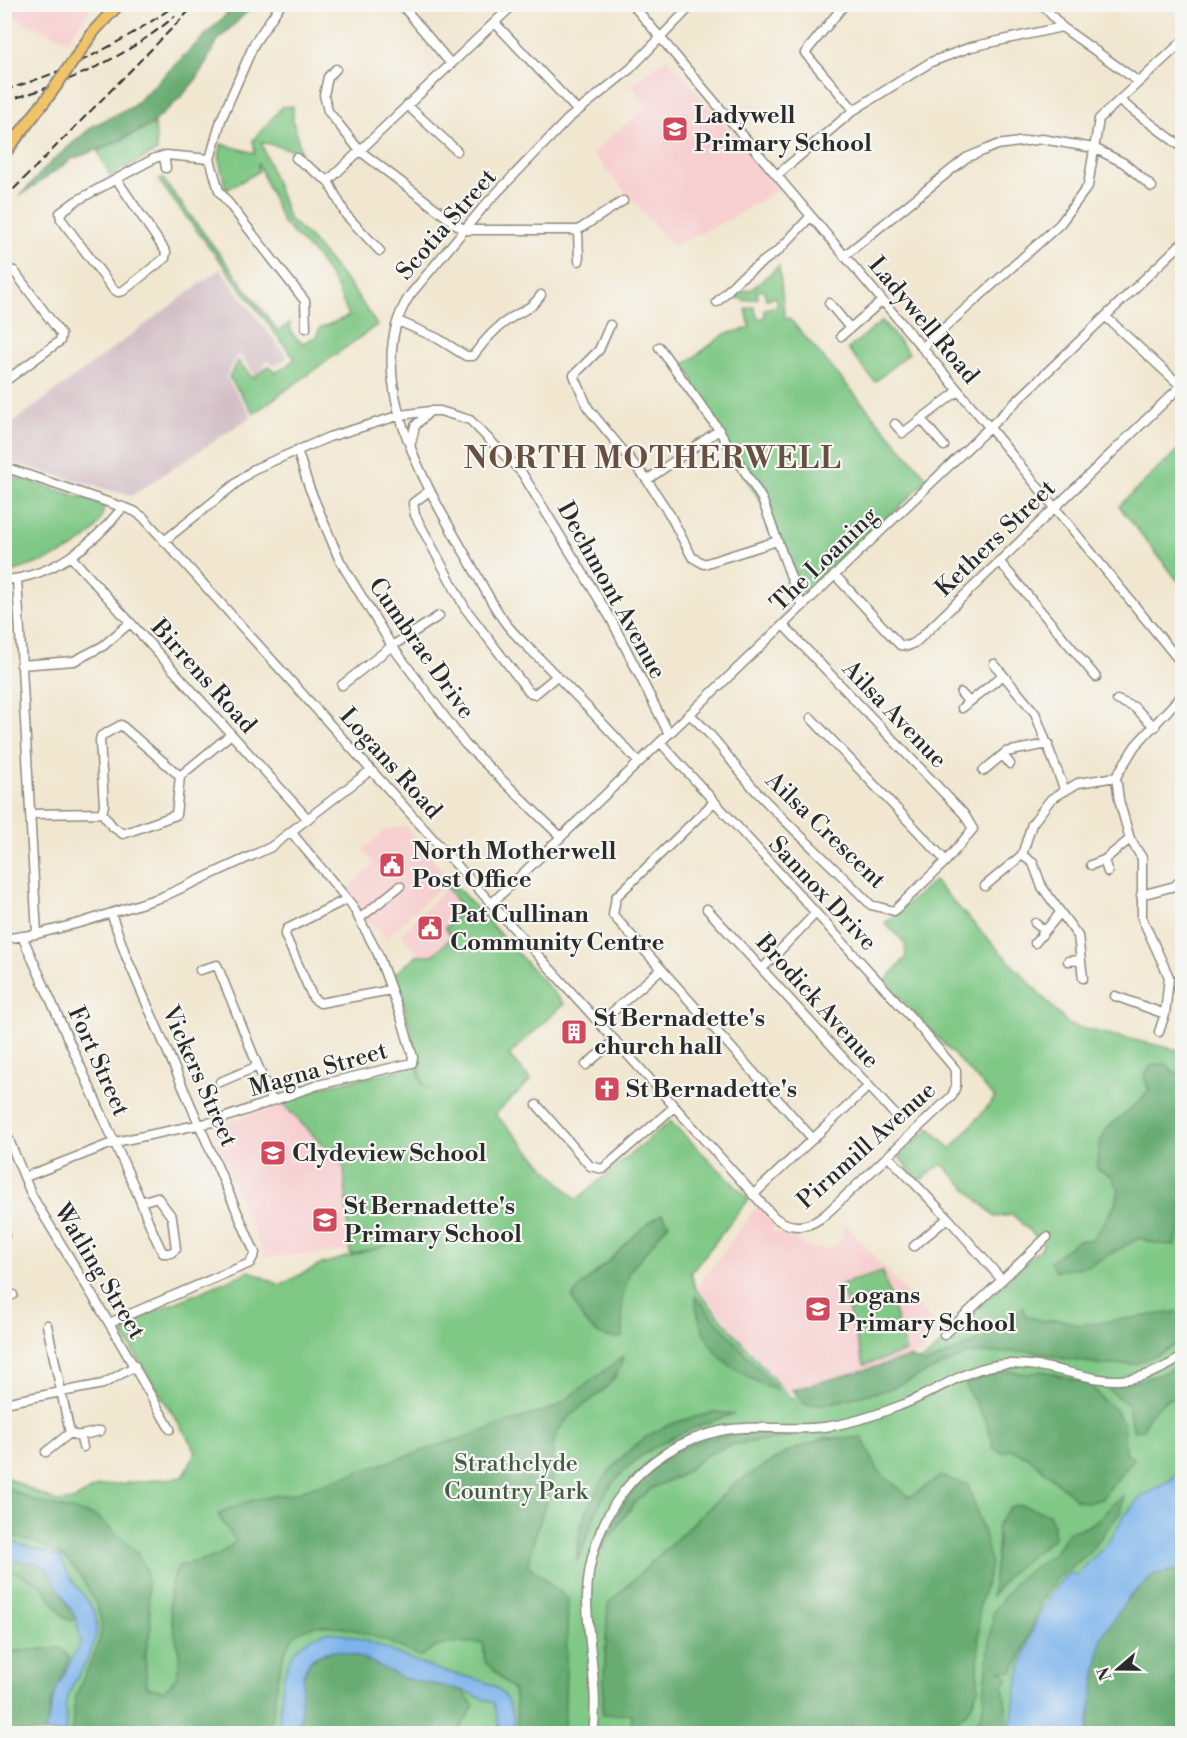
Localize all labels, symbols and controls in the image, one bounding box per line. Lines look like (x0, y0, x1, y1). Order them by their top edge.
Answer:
place label: Ladywell Primary School (694, 101, 872, 159)
school or university icon: Ladywell Primary School (660, 114, 690, 144)
street label: Scotia Street (390, 162, 504, 287)
street label: Ladywell Road (861, 251, 985, 391)
district label: NORTH MOTHERWELL (464, 440, 842, 478)
street label: Kethers Street (929, 473, 1062, 604)
street label: Dechmont Avenue (550, 496, 672, 685)
street label: The Loaning (765, 501, 885, 619)
street label: Cumbrae Drive (361, 572, 481, 725)
street label: Birrens Road (143, 613, 263, 740)
street label: Ailsa Avenue (835, 654, 953, 775)
street label: Logans Road (332, 702, 448, 826)
street label: Ailsa Crescent (758, 765, 892, 896)
street label: Sannox Drive (762, 830, 883, 957)
place label: North Motherwell Post Office (412, 837, 616, 895)
public building icon: North Motherwell Post Office (377, 850, 407, 880)
place label: Pat Cullinan Community Centre (450, 900, 664, 958)
public building icon: Pat Cullinan Community Centre (415, 913, 445, 943)
street label: Brodick Avenue (748, 927, 886, 1075)
street label: Vickers Street (154, 1000, 244, 1152)
street label: Fort Street (61, 1002, 136, 1122)
place label: St Bernadette's church hall (594, 1004, 765, 1062)
building icon: St Bernadette's church hall (559, 1017, 589, 1047)
street label: Magna Street (246, 1036, 391, 1104)
church icon: St Bernadette's (592, 1074, 622, 1104)
place label: St Bernadette's (626, 1075, 797, 1105)
street label: Pirnmill Avenue (791, 1076, 942, 1216)
school or university icon: Clydeview School (258, 1138, 288, 1168)
place label: Clydeview School (292, 1139, 487, 1169)
place label: St Bernadette's Primary School (344, 1192, 522, 1250)
street label: Watling Street (46, 1197, 152, 1345)
school or university icon: St Bernadette's Primary School (310, 1205, 340, 1235)
place label: Logans Primary School (838, 1281, 1016, 1339)
school or university icon: Logans Primary School (803, 1294, 833, 1324)
park label: Strathclyde Country Park (444, 1449, 590, 1507)
north arrow (1088, 1639, 1148, 1699)
text: N (1093, 1664, 1116, 1683)

